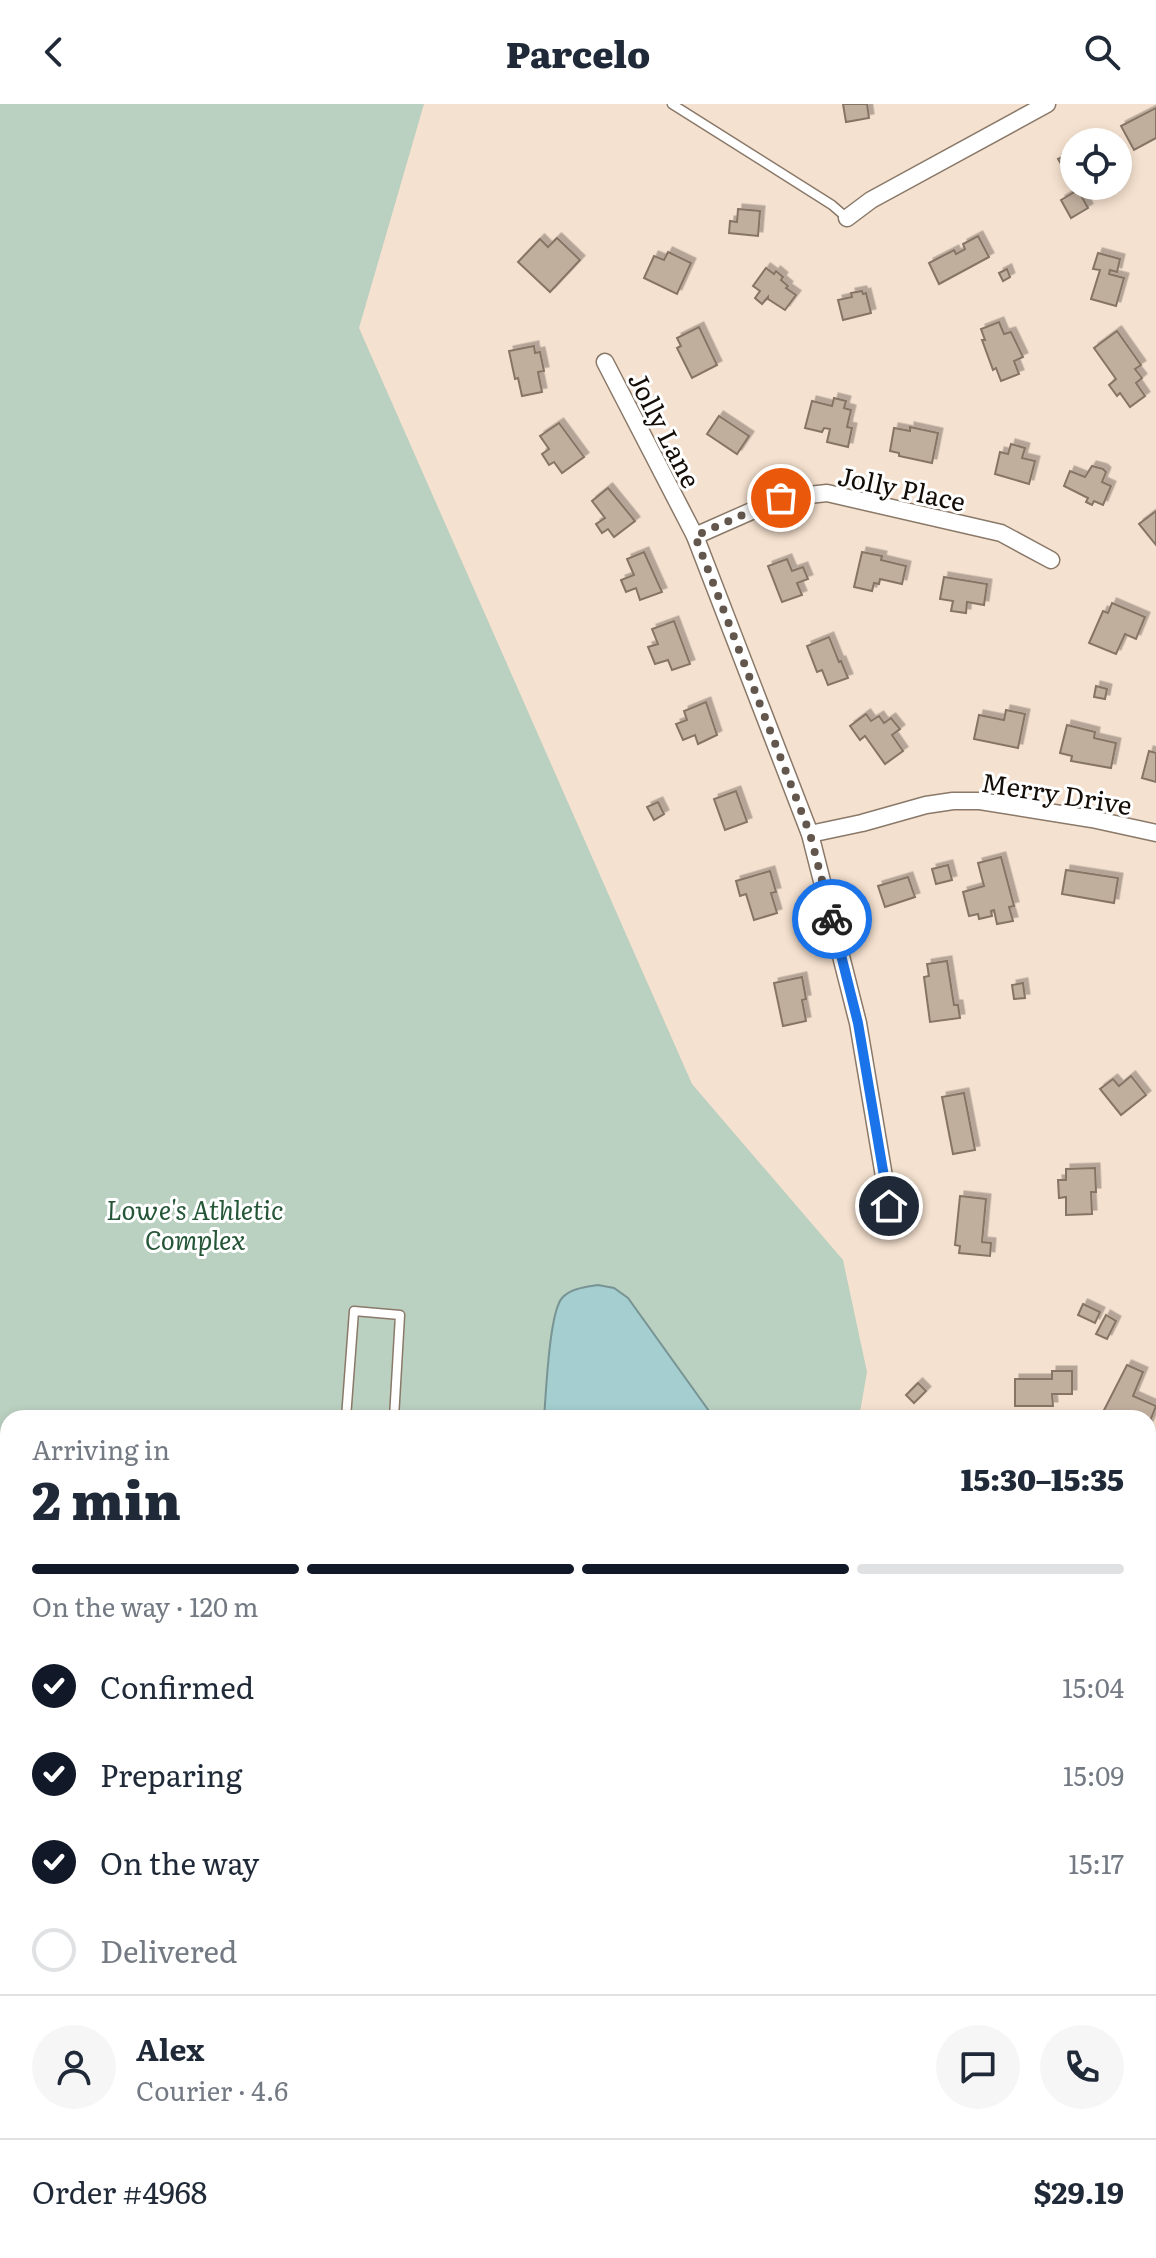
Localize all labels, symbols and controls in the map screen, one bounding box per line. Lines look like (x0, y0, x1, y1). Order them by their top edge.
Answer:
text: Parcelo (506, 26, 650, 79)
icon: back (32, 30, 76, 74)
icon: search (1080, 30, 1124, 74)
map controls (1060, 128, 1132, 200)
button: locate (1060, 128, 1132, 200)
street label: Jolly Lane (620, 364, 712, 494)
street label: Jolly Place (835, 454, 969, 520)
pin (747, 464, 815, 532)
icon: bag (759, 476, 803, 520)
street label: Merry Drive (979, 761, 1135, 823)
courier (792, 879, 872, 959)
icon: bike (810, 897, 854, 941)
pin (855, 1172, 923, 1240)
icon: home (867, 1184, 911, 1228)
park label: Lowe's Athletic Complex (106, 1189, 284, 1258)
text: Arriving in (32, 1429, 170, 1468)
text: 15:30–15:35 (961, 1456, 1124, 1500)
text: 2 min (32, 1459, 181, 1536)
text: On the way · 120 m (32, 1586, 258, 1625)
icon: check (32, 1664, 76, 1708)
text: Confirmed (100, 1664, 254, 1708)
text: 15:04 (1062, 1667, 1124, 1706)
icon: check (32, 1752, 76, 1796)
text: Preparing (100, 1752, 242, 1796)
text: 15:09 (1063, 1755, 1124, 1794)
icon: check (32, 1840, 76, 1884)
text: On the way (100, 1840, 259, 1884)
text: 15:17 (1069, 1843, 1124, 1882)
text: Delivered (100, 1928, 237, 1972)
button: person (32, 2025, 116, 2109)
button: chat (936, 2025, 1020, 2109)
button: phone (1040, 2025, 1124, 2109)
text: Alex (136, 2026, 204, 2070)
text: Courier · 4.6 (136, 2070, 288, 2109)
text: Order #4968 (32, 2169, 207, 2213)
text: $29.19 (1033, 2169, 1124, 2213)

